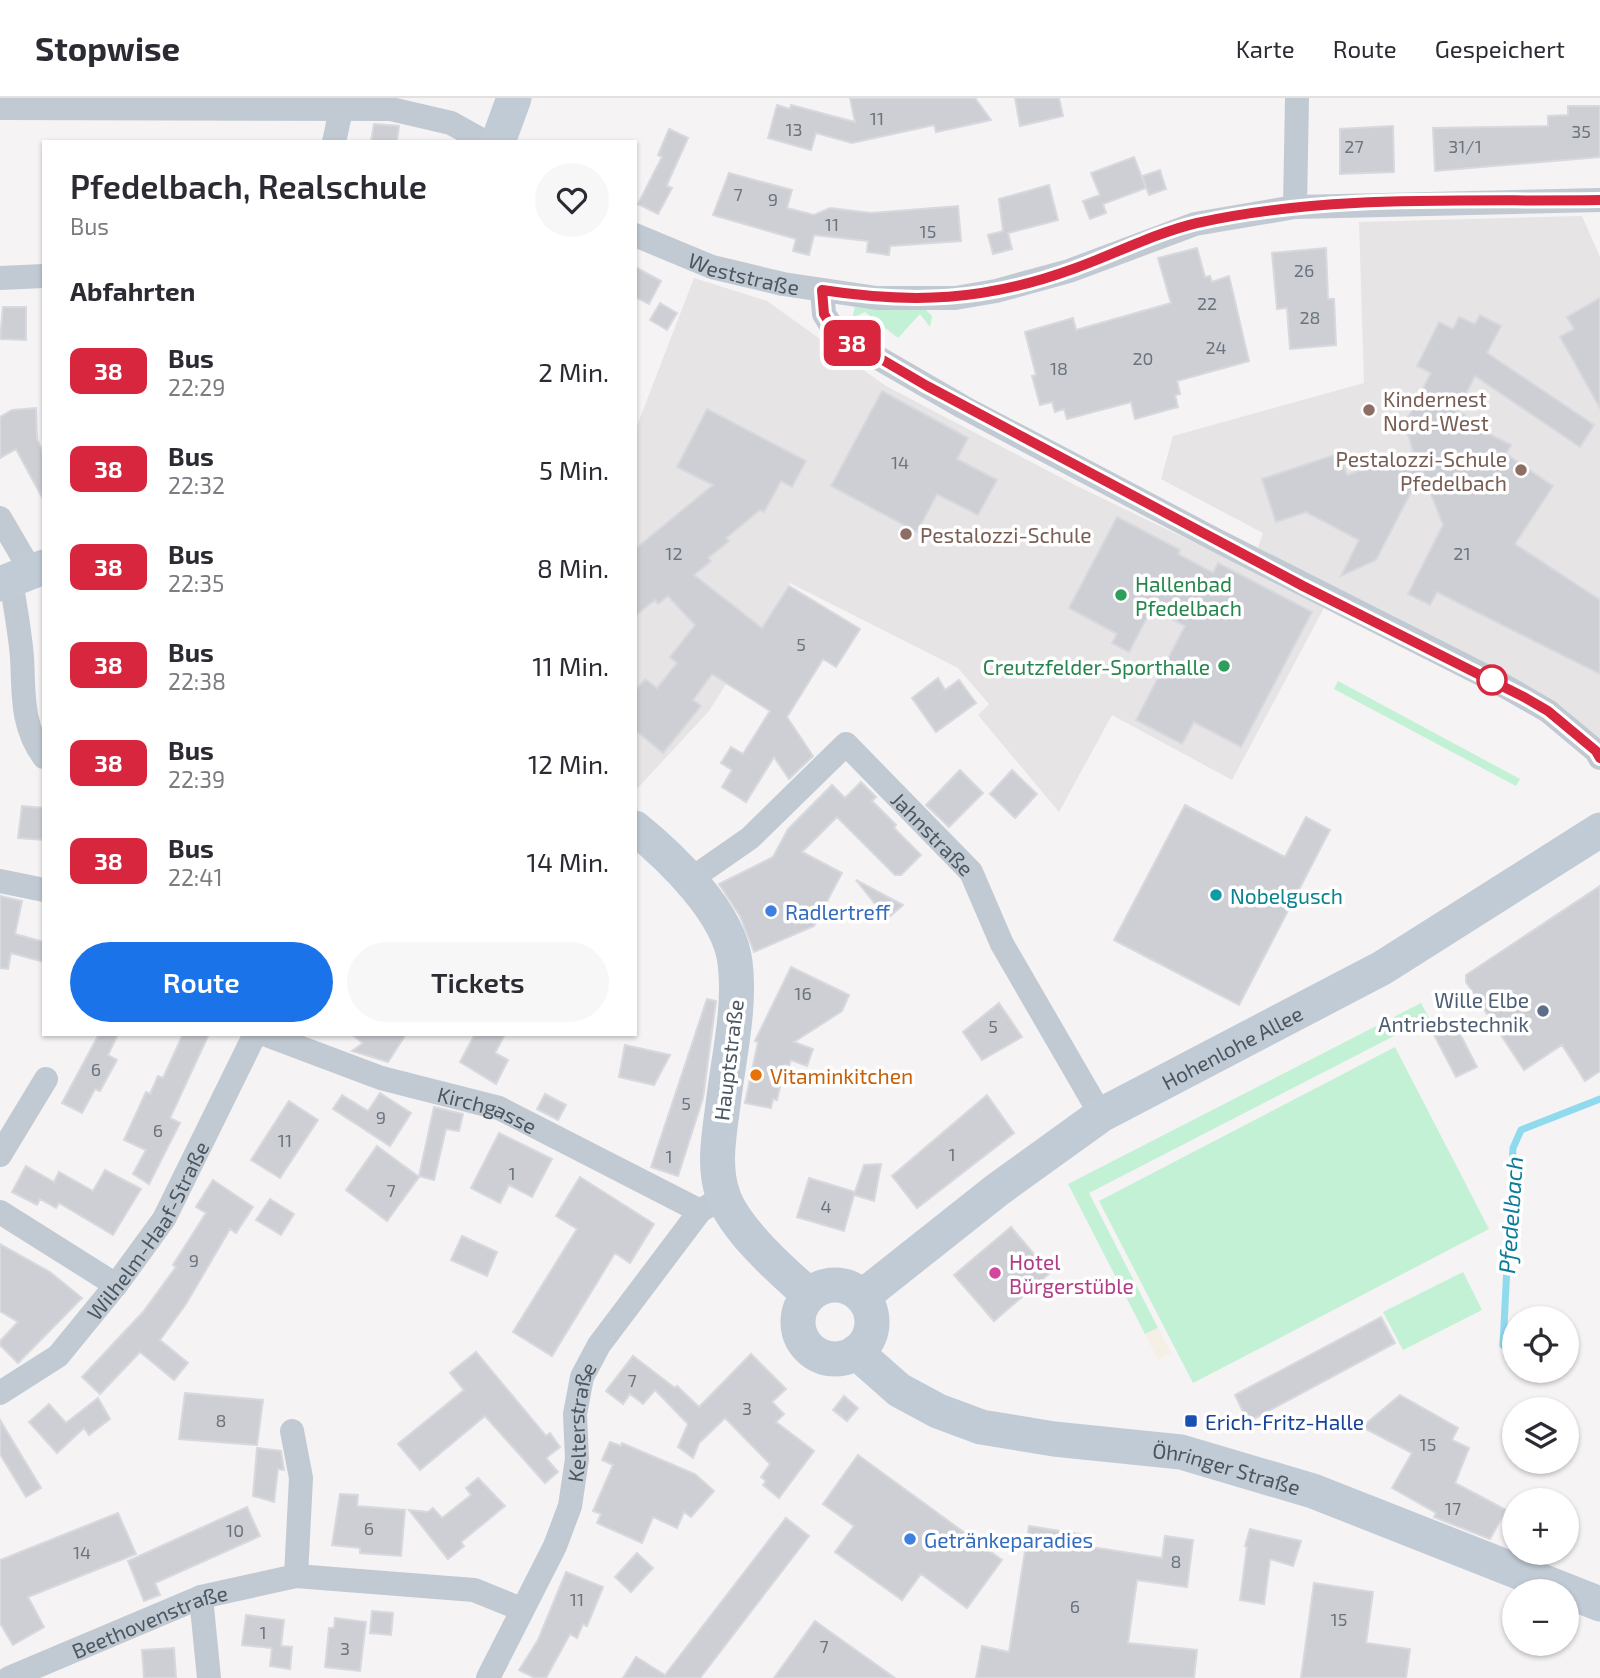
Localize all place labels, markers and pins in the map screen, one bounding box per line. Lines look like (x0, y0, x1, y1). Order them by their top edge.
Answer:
place label: Kindernest Nord-West (1383, 386, 1489, 435)
marker: Kindernest Nord-West (1361, 402, 1377, 418)
place label: Pestalozzi-Schule Pfedelbach (1336, 446, 1507, 495)
marker: Pestalozzi-Schule Pfedelbach (1513, 462, 1529, 478)
place label: Pestalozzi-Schule (920, 522, 1091, 547)
marker: Pestalozzi-Schule (898, 526, 914, 542)
place label: Hallenbad Pfedelbach (1135, 571, 1242, 620)
marker: Hallenbad Pfedelbach (1113, 587, 1129, 603)
place label: Creutzfelder-Sporthalle (983, 654, 1210, 679)
marker: Creutzfelder-Sporthalle (1216, 658, 1232, 674)
unlabelled marker (1477, 665, 1507, 695)
place label: Nobelgusch (1230, 883, 1343, 908)
marker: Nobelgusch (1208, 887, 1224, 903)
place label: Radlertreff (785, 899, 891, 924)
marker: Radlertreff (763, 903, 779, 919)
place label: Wille Elbe Antriebstechnik (1378, 987, 1529, 1036)
marker: Wille Elbe Antriebstechnik (1535, 1003, 1551, 1019)
place label: Vitaminkitchen (770, 1063, 913, 1088)
marker: Vitaminkitchen (748, 1067, 764, 1083)
place label: Hotel Bürgerstüble (1009, 1249, 1134, 1298)
marker: Hotel Bürgerstüble (987, 1265, 1003, 1281)
place label: Erich-Fritz-Halle (1205, 1409, 1364, 1434)
marker: Erich-Fritz-Halle (1183, 1413, 1199, 1429)
place label: Getränkeparadies (924, 1527, 1093, 1552)
marker: Getränkeparadies (902, 1531, 918, 1547)

